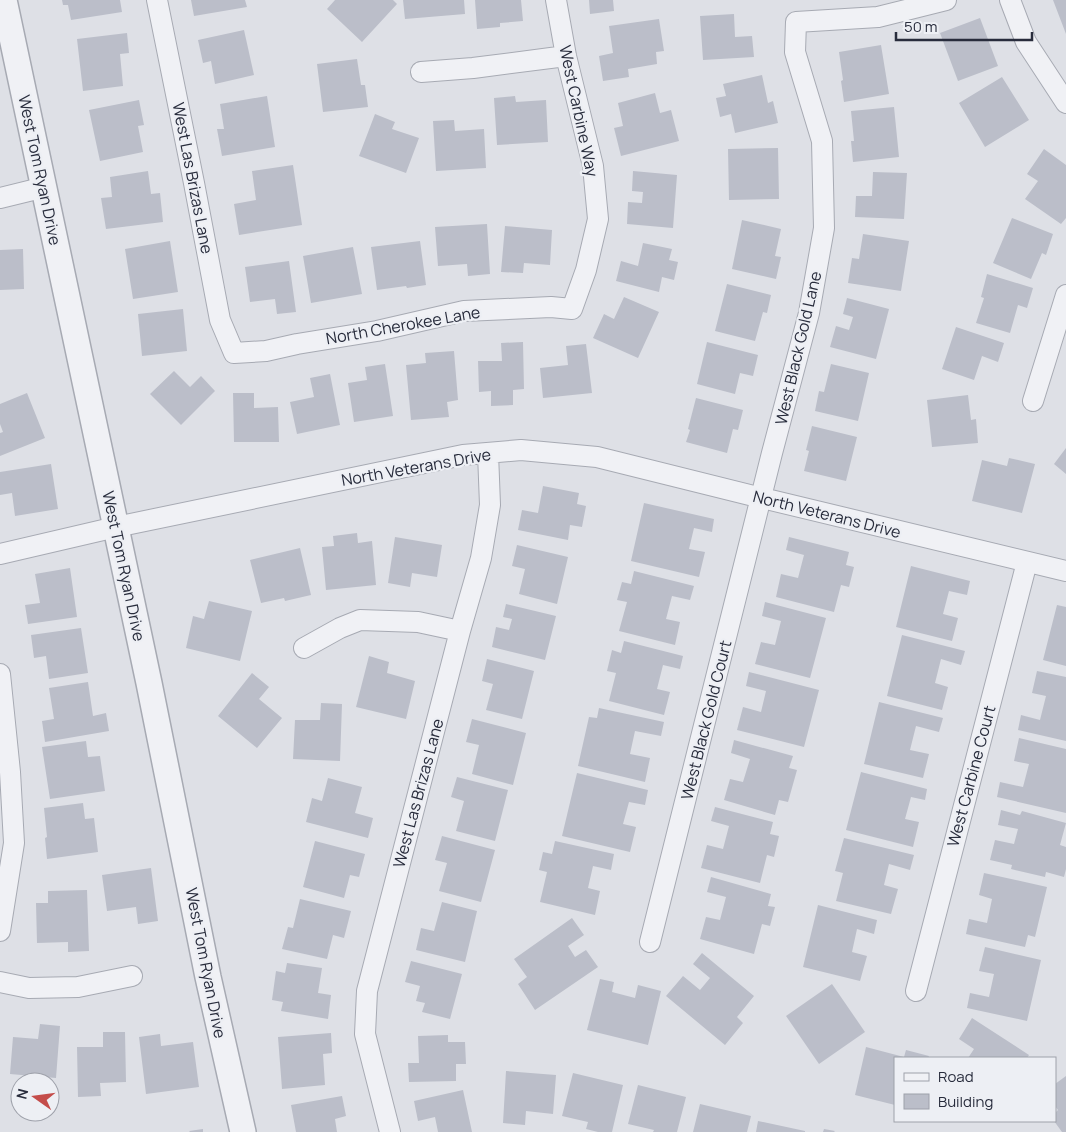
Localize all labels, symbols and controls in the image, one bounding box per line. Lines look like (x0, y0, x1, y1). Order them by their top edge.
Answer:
scale bar (896, 10, 1032, 42)
text: 50 m (904, 16, 938, 37)
street label: West Carbine Way (554, 43, 604, 179)
street label: West Tom Ryan Drive (13, 93, 67, 247)
street label: West Las Brizas Lane (168, 100, 218, 256)
street label: West Black Gold Lane (770, 269, 826, 427)
street label: North Cherokee Lane (324, 301, 482, 349)
street label: North Veterans Drive (339, 443, 493, 491)
street label: North Veterans Drive (751, 485, 903, 543)
street label: West Tom Ryan Drive (97, 489, 151, 643)
street label: West Black Gold Court (676, 638, 736, 802)
street label: West Carbine Court (942, 703, 1000, 849)
street label: West Las Brizas Lane (387, 716, 449, 870)
street label: West Tom Ryan Drive (181, 886, 231, 1040)
legend (894, 1057, 1056, 1122)
text: Road (938, 1066, 974, 1087)
north arrow (10, 1072, 60, 1122)
text: N (11, 1087, 32, 1101)
text: Building (938, 1091, 993, 1112)

